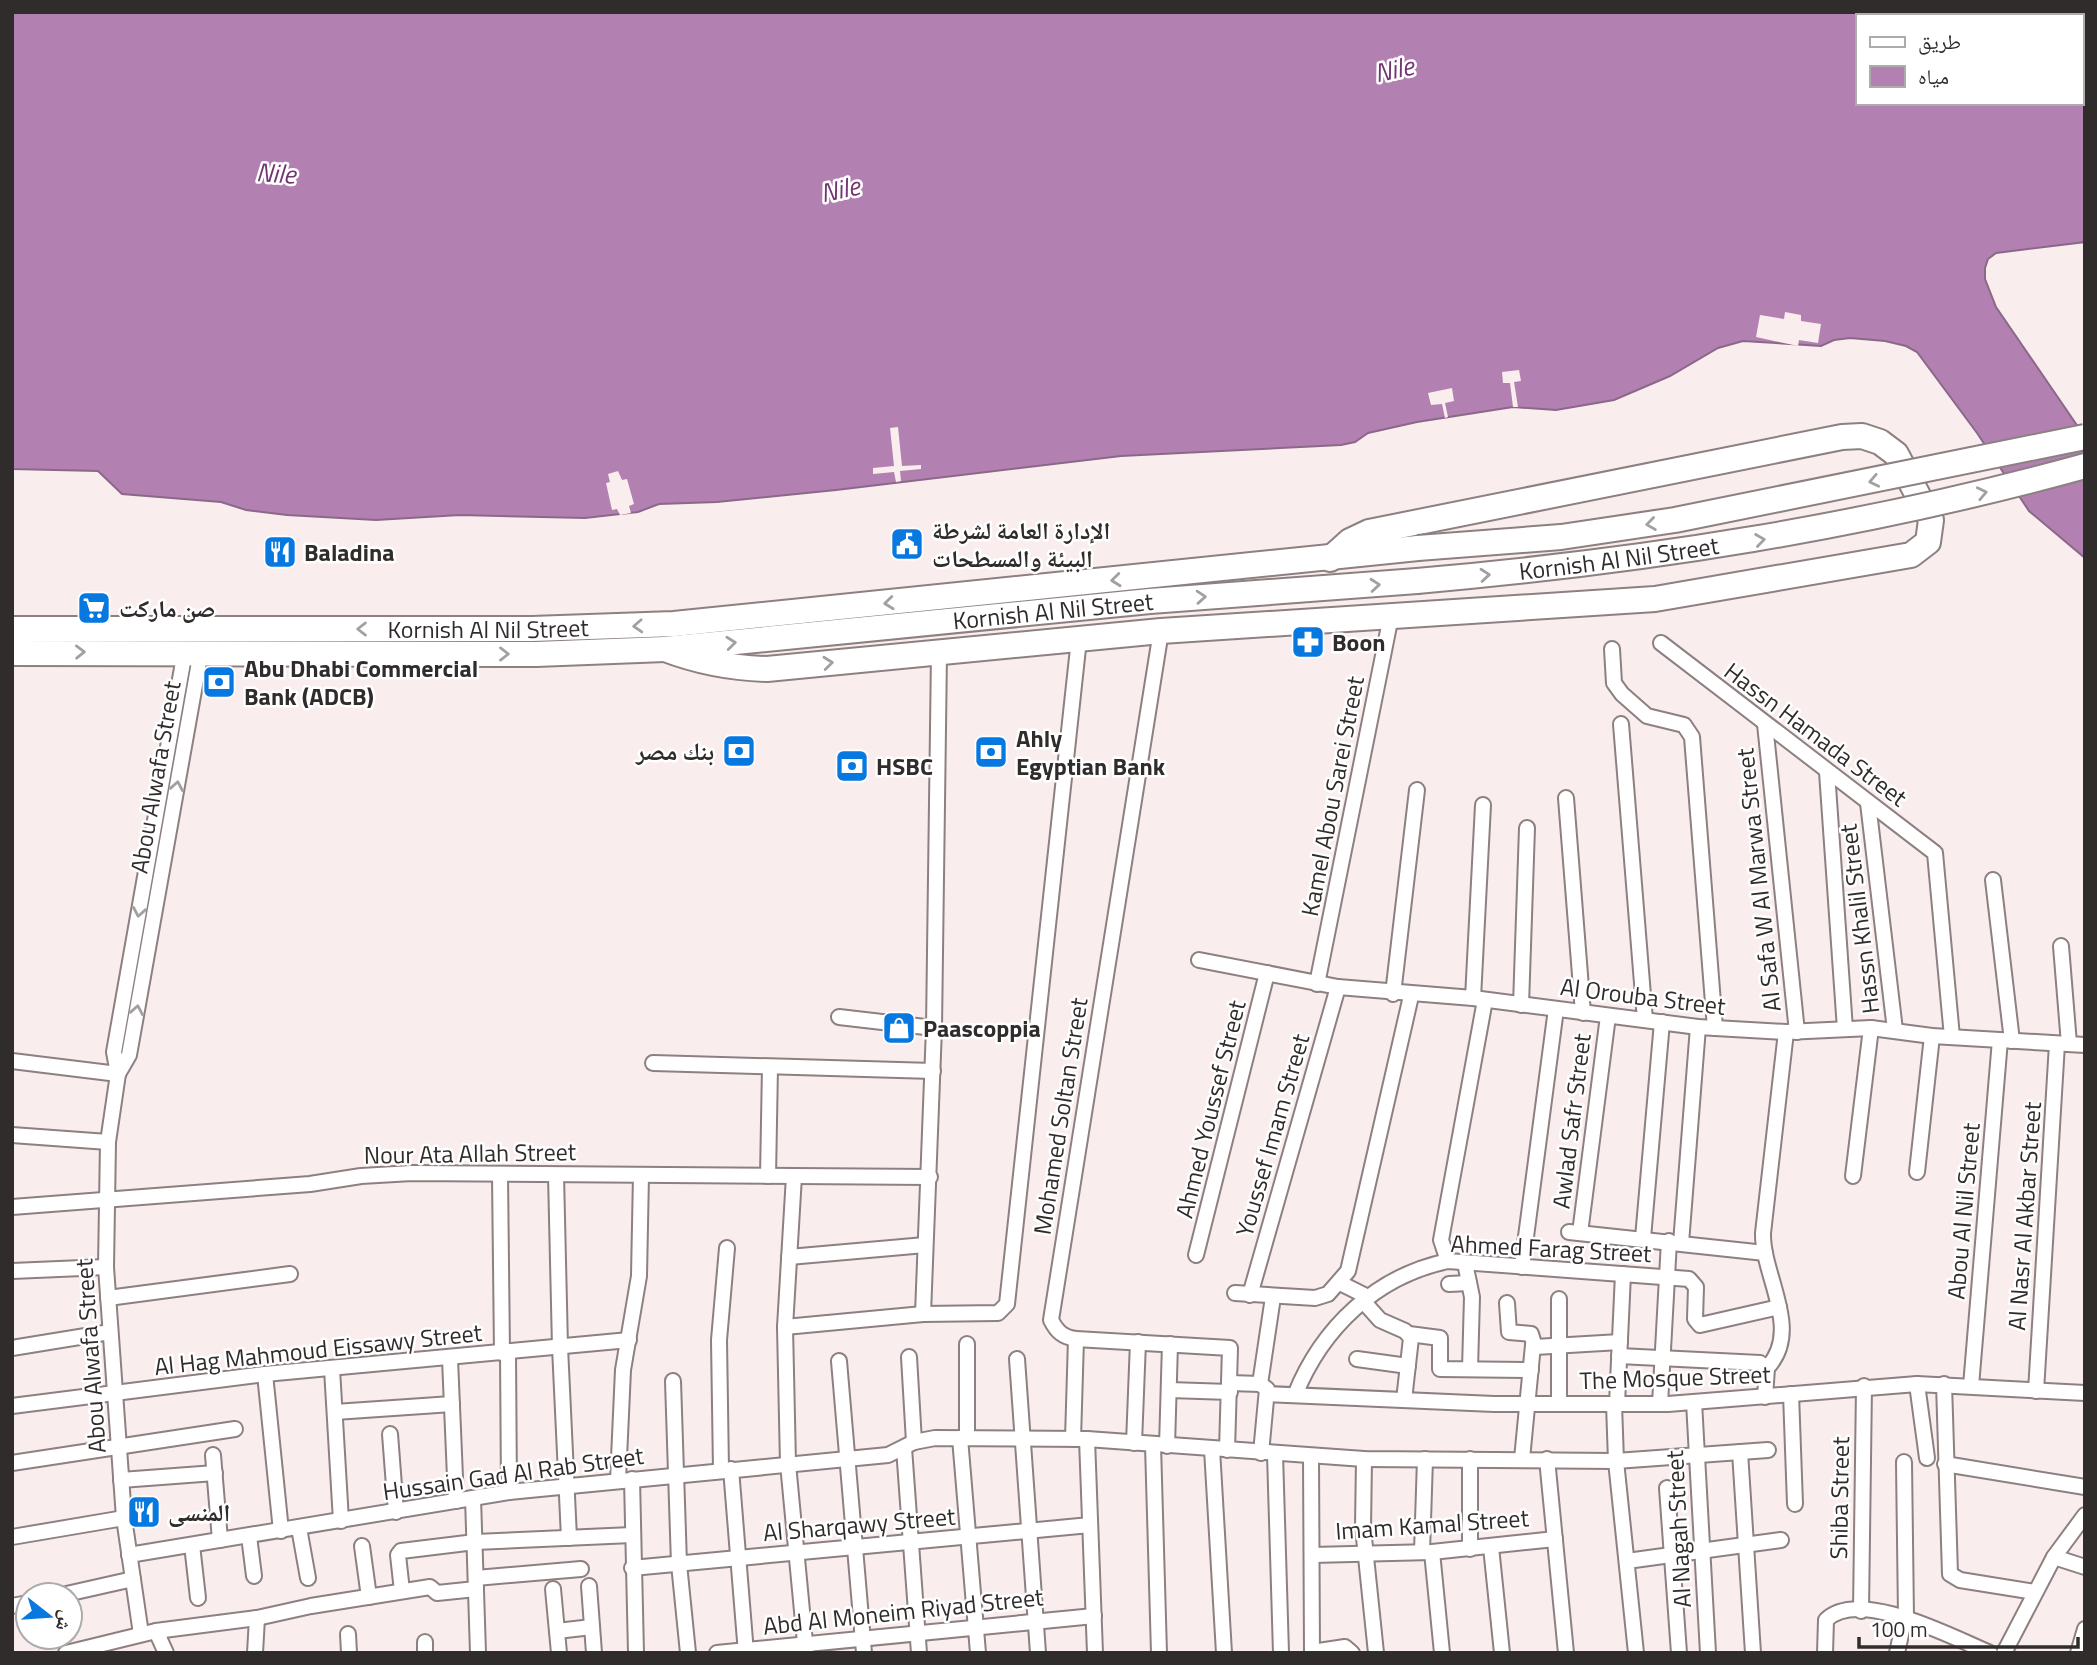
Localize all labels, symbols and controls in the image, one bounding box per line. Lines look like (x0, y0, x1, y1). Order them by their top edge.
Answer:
legend (1856, 14, 2083, 105)
text: طريق (1918, 25, 1961, 57)
water label: Nile (1371, 45, 1419, 92)
text: مياه (1918, 60, 1949, 92)
water label: Nile (255, 152, 299, 194)
water label: Nile (817, 165, 865, 212)
one-way arrow (1868, 473, 1880, 487)
one-way arrow (1976, 487, 1988, 502)
place label: الإدارة العامة لشرطة البيئة والمسطحات (932, 512, 1110, 576)
one-way arrow (1645, 516, 1657, 531)
public building icon: الإدارة العامة لشرطة البيئة والمسطحات (888, 525, 926, 563)
street label: Kornish Al Nil Street (1517, 527, 1722, 589)
restaurant icon: Baladina (261, 533, 299, 571)
one-way arrow (1754, 533, 1765, 548)
place label: Baladina (304, 534, 395, 570)
one-way arrow (1480, 568, 1491, 583)
one-way arrow (1110, 572, 1121, 587)
one-way arrow (1370, 578, 1381, 593)
street label: Kornish Al Nil Street (951, 583, 1155, 638)
supermarket icon: صن ماركت (75, 589, 113, 627)
place label: صن ماركت (119, 590, 215, 626)
one-way arrow (1196, 590, 1207, 605)
one-way arrow (883, 595, 895, 610)
street label: Kornish Al Nil Street (387, 609, 590, 647)
one-way arrow (633, 618, 644, 633)
one-way arrow (356, 621, 367, 637)
pharmacy icon: Boon (1289, 623, 1327, 661)
place label: Boon (1332, 624, 1385, 660)
one-way arrow (725, 635, 737, 650)
one-way arrow (75, 645, 86, 660)
one-way arrow (499, 646, 510, 662)
place label: Abu Dhabi Commercial Bank (ADCB) (244, 650, 478, 714)
street label: Hassn Hamada Street (1717, 653, 1915, 815)
one-way arrow (823, 656, 834, 671)
bank icon: Abu Dhabi Commercial Bank (ADCB) (200, 663, 238, 701)
street label: Kamel Abou Sarei Street (1291, 672, 1373, 919)
street label: Abou Alwafa Street (120, 677, 190, 876)
place label: Ahly Egyptian Bank (1016, 720, 1166, 784)
bank icon: بنك مصر (720, 732, 758, 770)
place label: بنك مصر (635, 733, 714, 769)
bank icon: Ahly Egyptian Bank (972, 733, 1010, 771)
street label: Al Safa W Al Marwa Street (1726, 746, 1790, 1014)
bank icon: HSBC (833, 747, 871, 785)
place label: HSBC (876, 748, 933, 784)
one-way arrow (169, 780, 184, 792)
street label: Hassn Khalil Street (1829, 822, 1888, 1016)
one-way arrow (132, 906, 147, 917)
street label: Al Orouba Street (1558, 968, 1728, 1024)
street label: Mohamed Soltan Street (1023, 994, 1097, 1237)
street label: Ahmed Youssef Street (1165, 996, 1255, 1222)
one-way arrow (129, 1004, 144, 1016)
shop icon: Paascoppia (880, 1009, 918, 1047)
place label: Paascoppia (923, 1010, 1041, 1046)
street label: Youssef Imam Street (1226, 1029, 1318, 1241)
street label: Awlad Safr Street (1542, 1031, 1600, 1211)
street label: Al Nasr Al Akbar Street (1998, 1100, 2050, 1332)
street label: Abou Al Nil Street (1937, 1121, 1989, 1301)
street label: Nour Ata Allah Street (364, 1133, 577, 1173)
street label: Ahmed Farag Street (1450, 1225, 1653, 1271)
street label: Abou Alwafa Street (65, 1257, 115, 1454)
street label: Al Hag Mahmoud Eissawy Street (152, 1314, 484, 1384)
street label: The Mosque Street (1579, 1356, 1772, 1398)
street label: Shiba Street (1820, 1436, 1858, 1560)
street label: Hussain Gad Al Rab Street (380, 1437, 646, 1509)
street label: Al Nagah Street (1656, 1449, 1700, 1609)
restaurant icon: المنسى (125, 1493, 163, 1531)
place label: المنسى (168, 1494, 230, 1530)
street label: Al Sharqawy Street (761, 1498, 957, 1550)
street label: Imam Kamal Street (1334, 1499, 1530, 1549)
street label: Abd Al Moneim Riyad Street (761, 1578, 1046, 1644)
north arrow (14, 1581, 84, 1651)
scale bar (1859, 1606, 2078, 1650)
text: ش (49, 1607, 83, 1635)
text: 100 m (1870, 1613, 1927, 1645)

